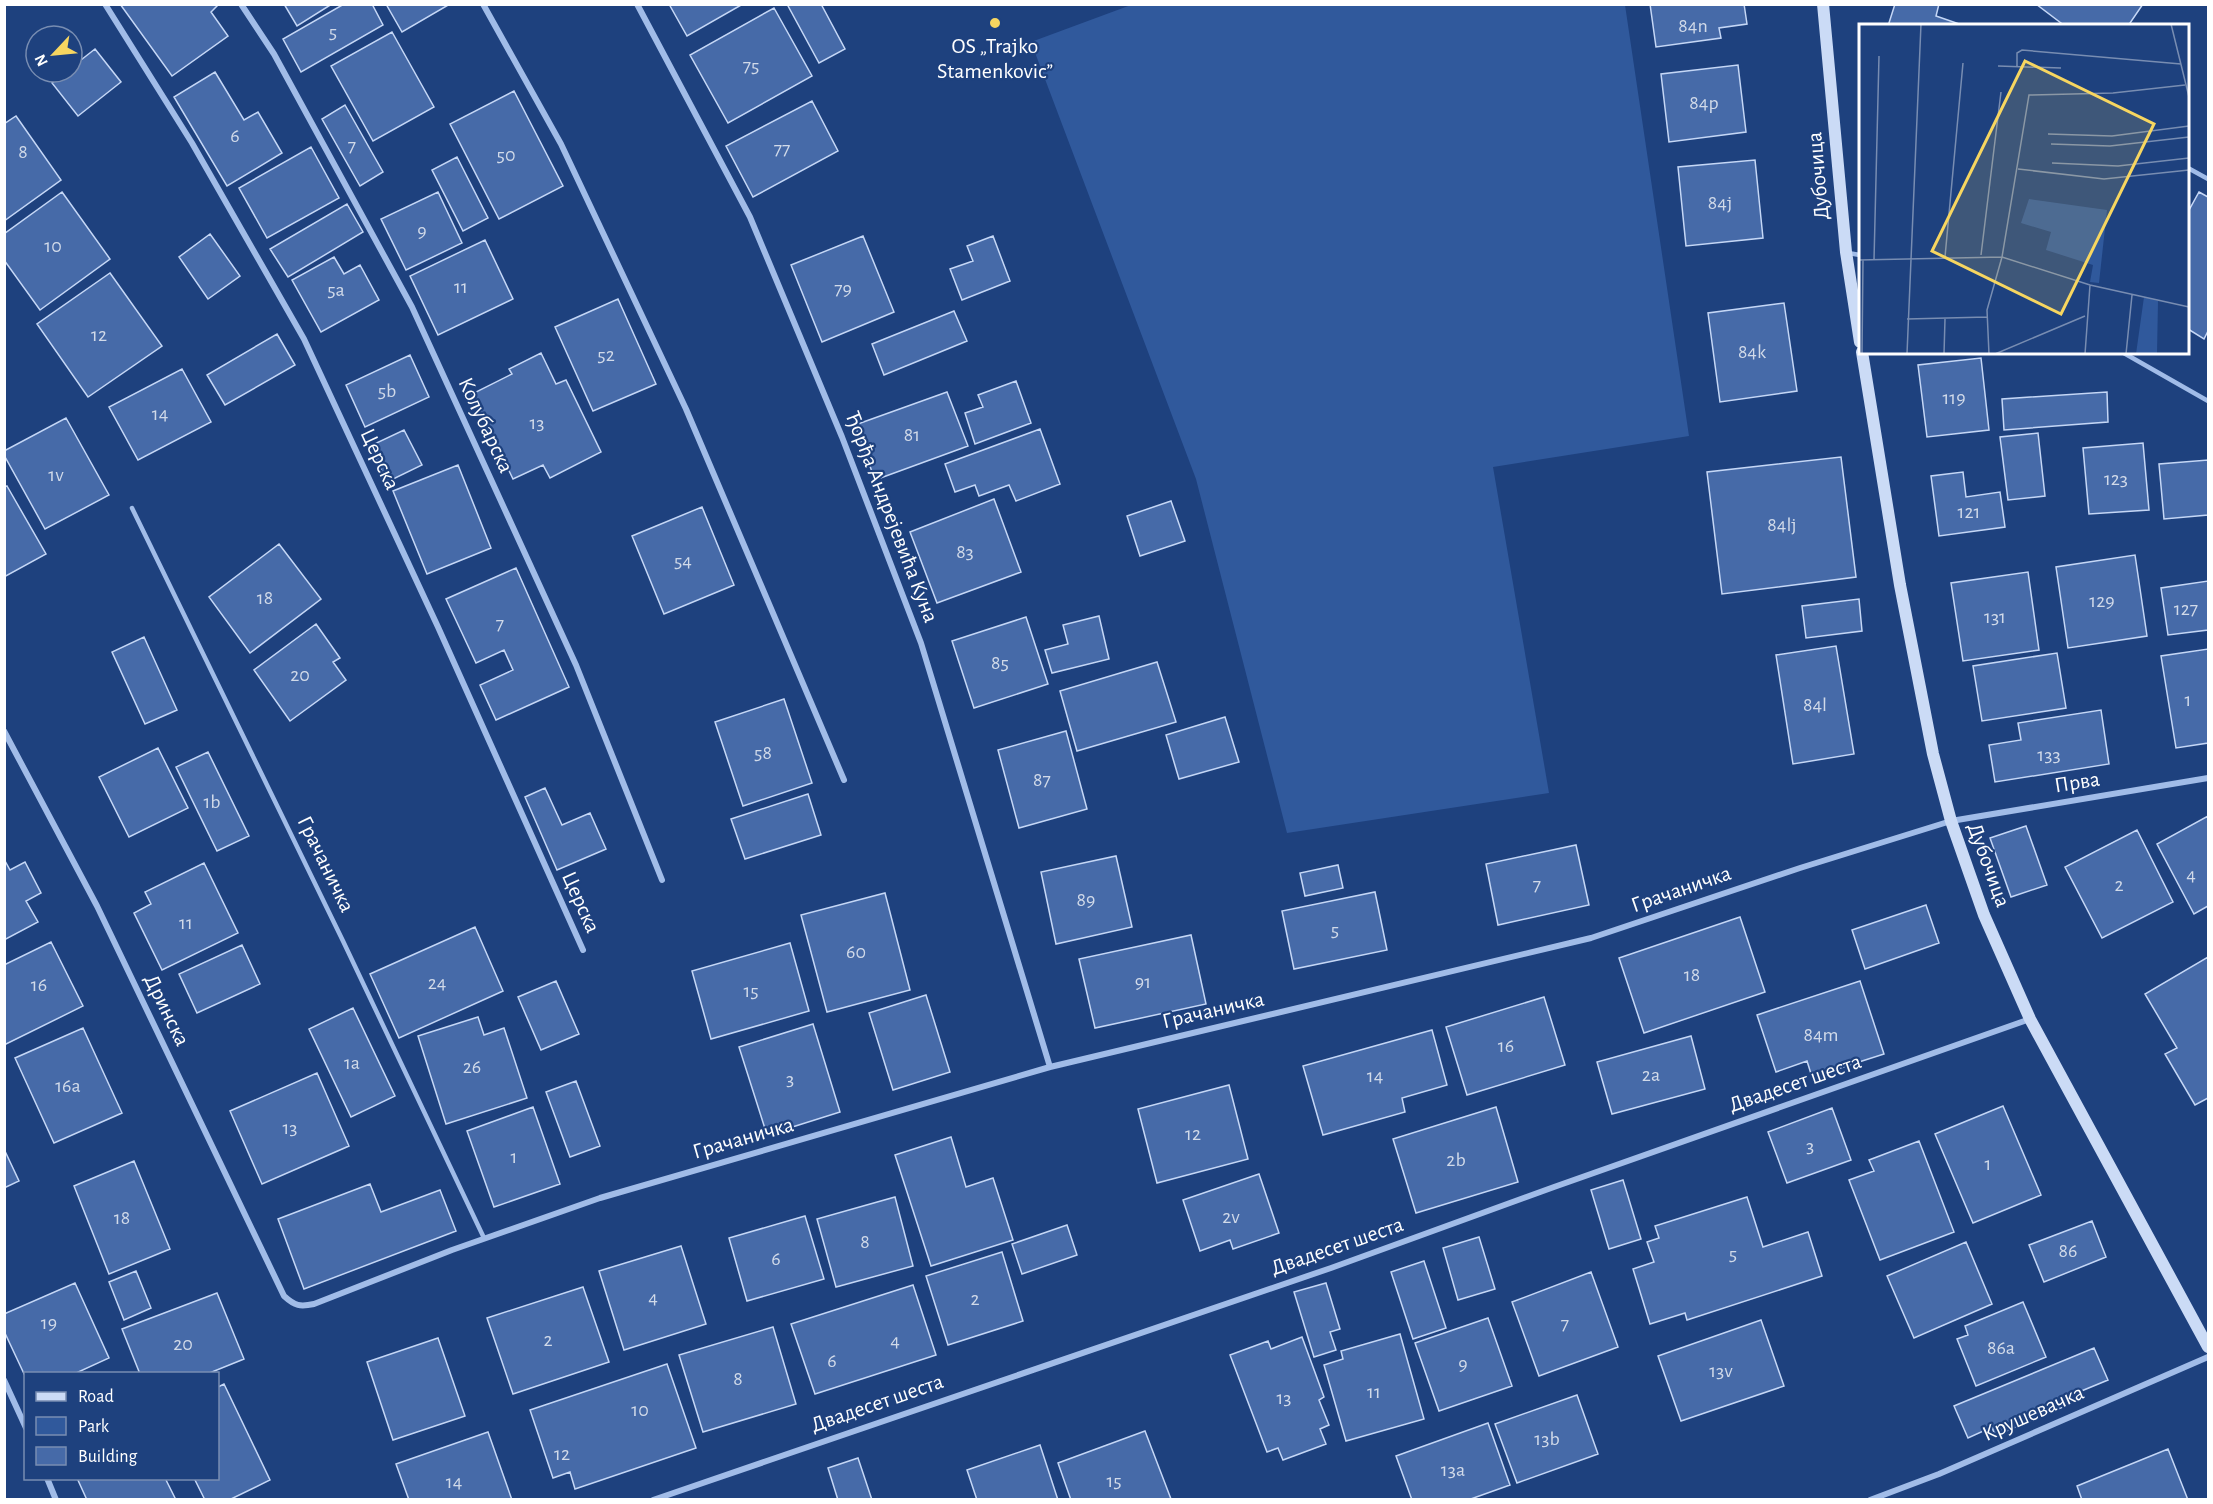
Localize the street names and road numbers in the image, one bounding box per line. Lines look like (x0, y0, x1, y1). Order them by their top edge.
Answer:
street label: Дубочица (1803, 131, 1833, 221)
street label: Колубарска (454, 374, 518, 476)
street label: Ђорђа Андрејевића Куна (841, 408, 942, 626)
street label: Церска (356, 425, 404, 493)
street label: Прва (2053, 768, 2101, 796)
street label: Грачаничка (293, 812, 359, 916)
street label: Дубочица (1964, 820, 2014, 910)
street label: Грачаничка (1628, 862, 1734, 916)
street label: Церска (558, 868, 604, 936)
street label: Дринска (140, 971, 194, 1049)
street label: Грачаничка (1160, 988, 1266, 1032)
street label: Двадесет шеста (1726, 1050, 1864, 1116)
street label: Грачаничка (690, 1113, 796, 1163)
street label: Двадесет шеста (1268, 1213, 1406, 1279)
street label: Двадесет шеста (808, 1370, 946, 1436)
street label: Крушевачка (1979, 1381, 2087, 1445)

